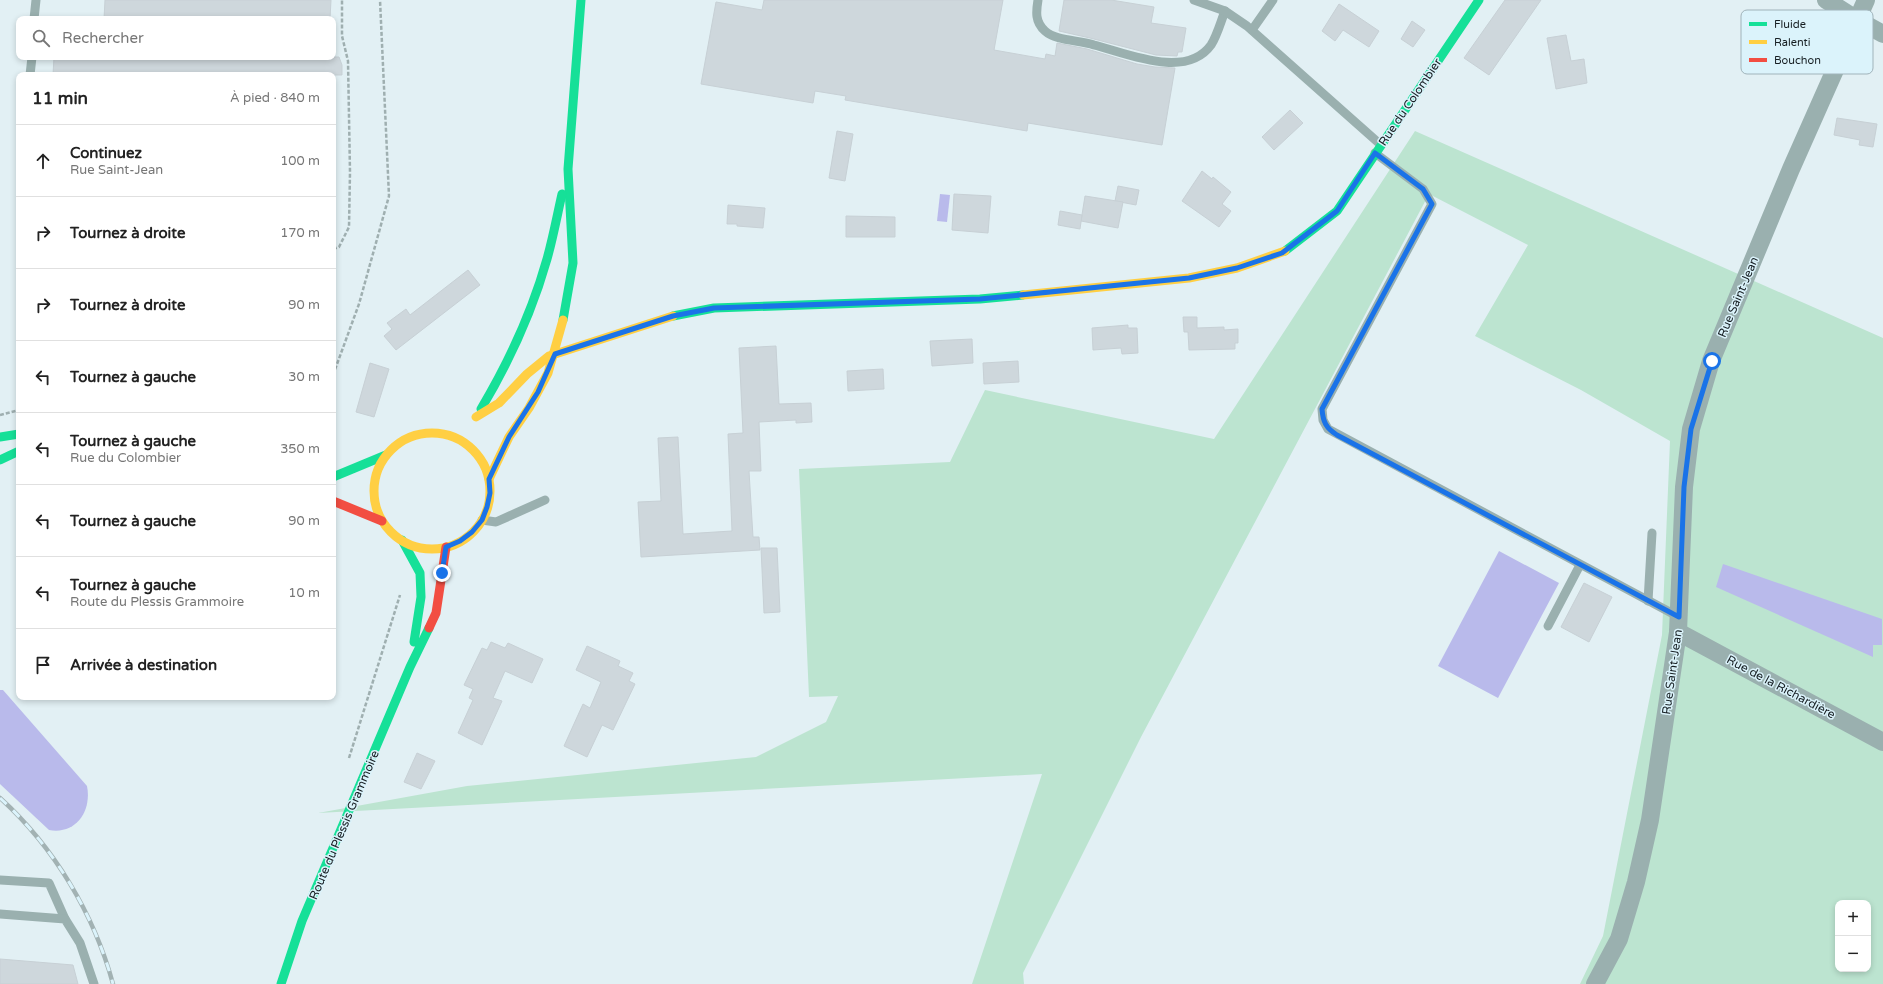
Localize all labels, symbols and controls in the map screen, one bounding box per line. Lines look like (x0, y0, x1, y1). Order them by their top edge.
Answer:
legend (1741, 10, 1873, 74)
search box (16, 16, 336, 60)
text: Fluide (1774, 18, 1806, 31)
icon: search (30, 27, 52, 49)
text: Rechercher (62, 29, 144, 47)
text: Ralenti (1774, 36, 1811, 49)
text: Bouchon (1774, 54, 1821, 67)
street label: Rue du Colombier (1376, 55, 1445, 148)
text: 11 min (32, 88, 88, 109)
text: À pied · 840 m (230, 90, 320, 106)
text: Continuez (70, 144, 142, 162)
icon: ahead (32, 150, 54, 172)
text: 100 m (280, 153, 320, 169)
text: Rue Saint-Jean (70, 162, 163, 178)
icon: right (32, 222, 54, 244)
text: Tournez à droite (70, 224, 185, 242)
text: 170 m (280, 225, 320, 241)
street label: Rue Saint-Jean (1715, 255, 1761, 339)
icon: right (32, 294, 54, 316)
text: Tournez à droite (70, 296, 185, 314)
text: 90 m (288, 297, 320, 313)
route start (1703, 352, 1721, 370)
icon: left (32, 366, 54, 388)
text: Tournez à gauche (70, 368, 196, 386)
text: 30 m (288, 369, 320, 385)
text: Tournez à gauche (70, 432, 196, 450)
icon: left (32, 438, 54, 460)
text: 350 m (280, 441, 320, 457)
text: Rue du Colombier (70, 450, 181, 466)
icon: left (32, 510, 54, 532)
text: Tournez à gauche (70, 512, 196, 530)
text: 90 m (288, 513, 320, 529)
route end (433, 564, 451, 582)
text: Tournez à gauche (70, 576, 196, 594)
icon: left (32, 582, 54, 604)
text: 10 m (288, 585, 320, 601)
text: Route du Plessis Grammoire (70, 594, 244, 610)
street label: Rue Saint-Jean (1659, 628, 1685, 716)
street label: Rue de la Richardière (1724, 652, 1838, 722)
icon: arrive (32, 654, 54, 676)
text: Arrivée à destination (70, 656, 217, 674)
street label: Route du Plessis Grammoire (306, 748, 382, 902)
map controls (1835, 900, 1871, 972)
button: + (1835, 900, 1871, 936)
button: − (1835, 936, 1871, 972)

